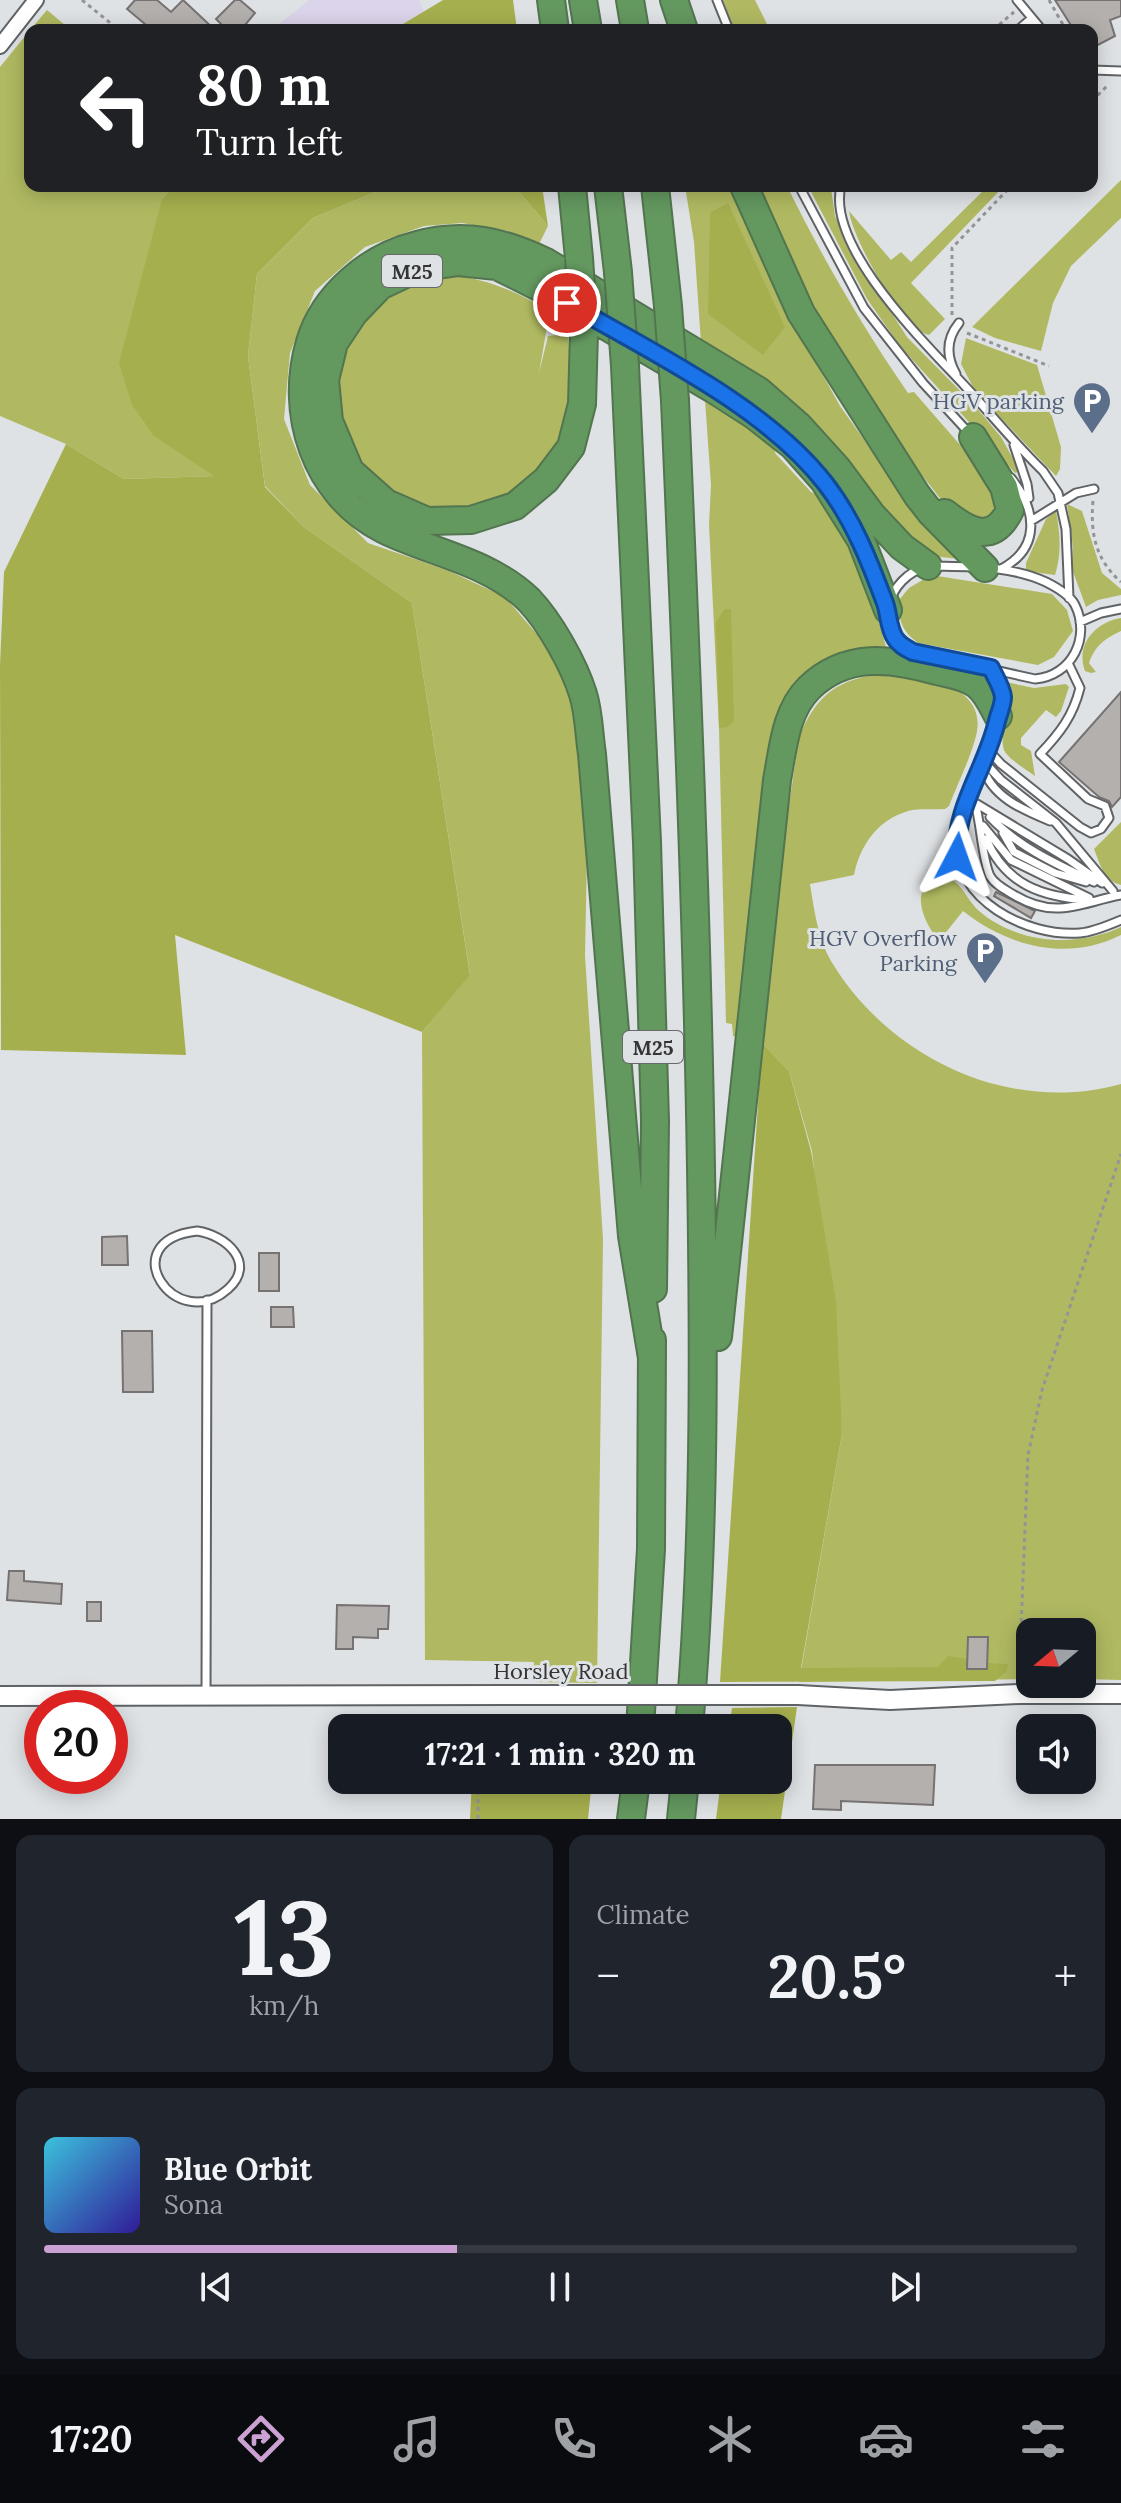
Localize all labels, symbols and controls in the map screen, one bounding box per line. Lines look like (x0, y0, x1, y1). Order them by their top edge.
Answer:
text: 80 m (196, 49, 330, 120)
icon: left (64, 56, 168, 160)
text: Turn left (196, 119, 343, 165)
road number: M25 (382, 255, 442, 287)
pin (533, 269, 601, 337)
icon: arrive (545, 281, 589, 325)
parking icon: HGV parking (1071, 380, 1113, 435)
place label: HGV parking (933, 387, 1065, 415)
position arrow (915, 815, 999, 899)
place label: HGV Overflow Parking (809, 924, 958, 977)
parking icon: HGV Overflow Parking (964, 930, 1006, 985)
road number: M25 (623, 1031, 683, 1063)
north arrow (1016, 1618, 1096, 1698)
map controls (1016, 1618, 1096, 1794)
street label: Horsley Road (493, 1657, 629, 1685)
speed limit sign: 20 (24, 1690, 128, 1794)
button: sound (1016, 1714, 1096, 1794)
text: 17:21 · 1 min · 320 m (424, 1735, 696, 1773)
text: 13 (234, 1870, 334, 2003)
text: Climate (597, 1898, 690, 1931)
text: 20.5° (768, 1938, 906, 2014)
text: − (597, 1948, 620, 2004)
text: + (1054, 1948, 1077, 2004)
text: km/h (249, 1989, 319, 2022)
text: Blue Orbit (164, 2150, 312, 2188)
text: Sona (164, 2188, 223, 2221)
icon: previous (194, 2265, 238, 2309)
icon: pause (538, 2265, 582, 2309)
icon: next (883, 2265, 927, 2309)
icon: directions (233, 2411, 289, 2467)
icon: music (389, 2411, 445, 2467)
icon: phone (546, 2411, 602, 2467)
icon: climate (702, 2411, 758, 2467)
icon: car (858, 2411, 914, 2467)
icon: filters (1015, 2411, 1071, 2467)
text: 17:20 (50, 2416, 133, 2462)

